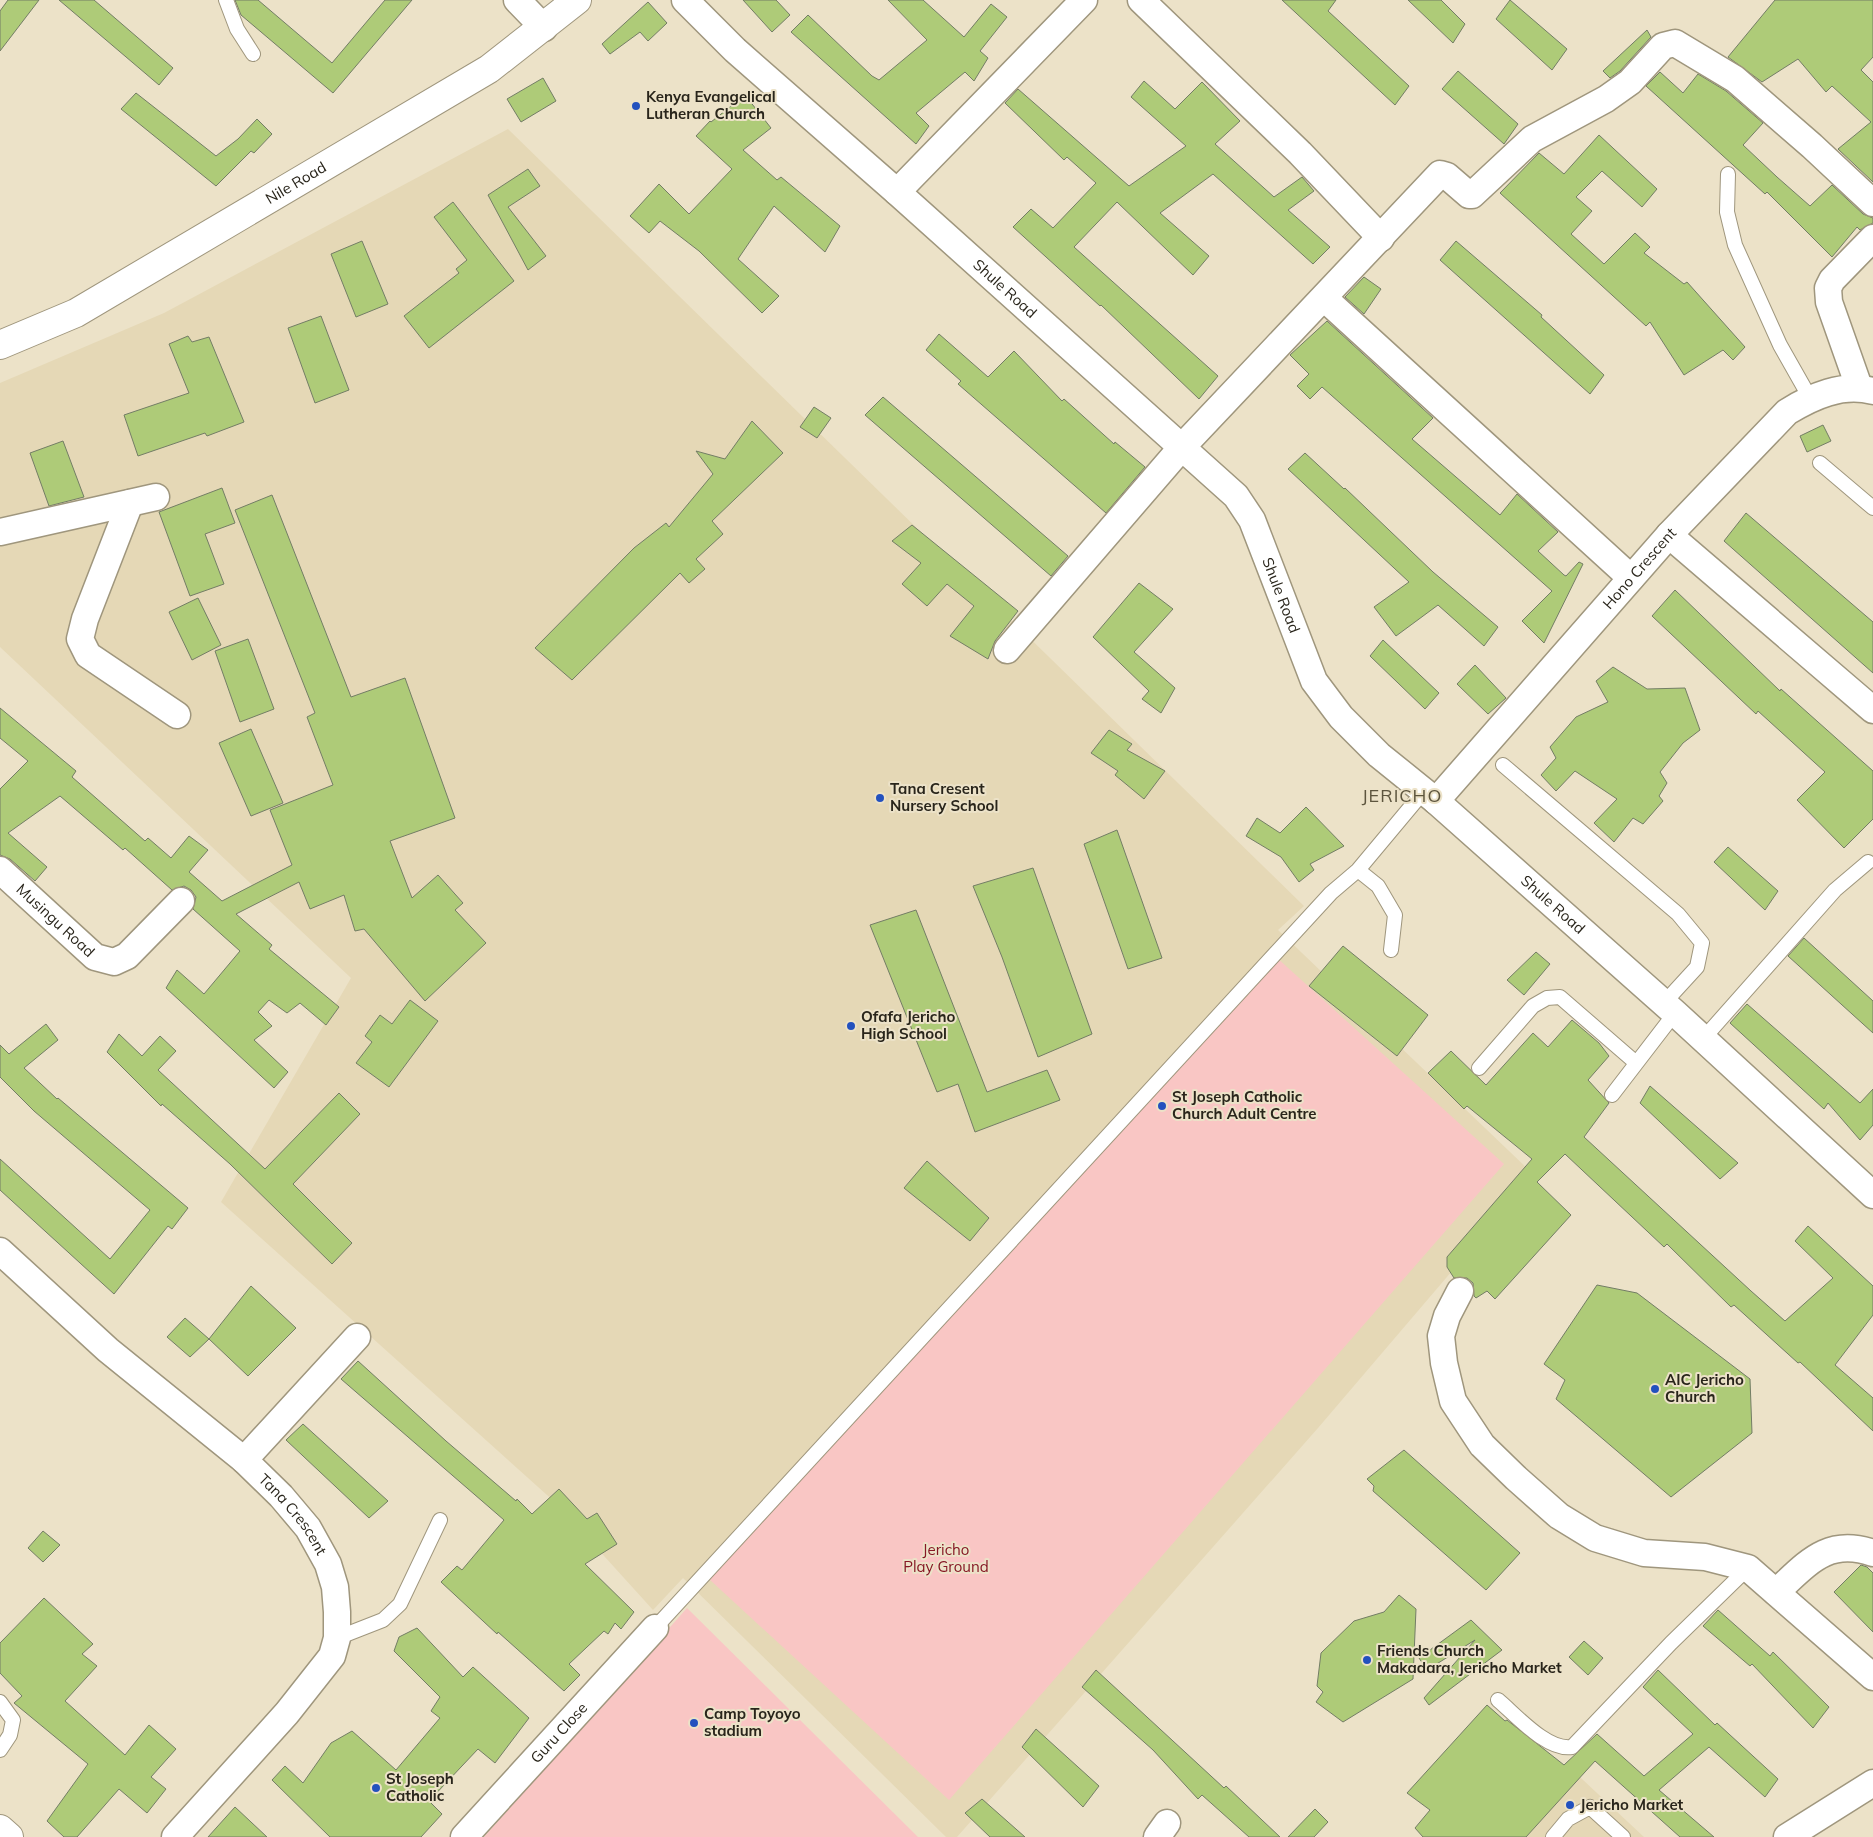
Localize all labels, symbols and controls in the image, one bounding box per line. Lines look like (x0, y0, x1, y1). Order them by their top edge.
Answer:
place label: Kenya Evangelical Lutheran Church (646, 87, 776, 123)
marker: Kenya Evangelical Lutheran Church (630, 100, 642, 112)
street label: Nile Road (262, 157, 330, 208)
street label: Shule Road (969, 255, 1041, 322)
street label: Hono Crescent (1598, 523, 1680, 613)
street label: Shule Road (1258, 555, 1305, 636)
place label: Tana Cresent Nursery School (890, 779, 998, 815)
district label: JERICHO (1362, 784, 1442, 807)
marker: Tana Cresent Nursery School (874, 792, 886, 804)
street label: Shule Road (1517, 871, 1589, 938)
street label: Musingu Road (12, 880, 99, 961)
place label: Ofafa Jericho High School (861, 1007, 955, 1043)
marker: Ofafa Jericho High School (845, 1020, 857, 1032)
place label: St Joseph Catholic Church Adult Centre (1172, 1087, 1317, 1123)
marker: St Joseph Catholic Church Adult Centre (1156, 1100, 1168, 1112)
place label: AIC Jericho Church (1665, 1370, 1744, 1406)
marker: AIC Jericho Church (1649, 1383, 1661, 1395)
street label: Tana Crescent (255, 1469, 331, 1558)
park label: Jericho Play Ground (903, 1540, 989, 1576)
place label: Friends Church Makadara, Jericho Market (1377, 1641, 1562, 1677)
marker: Friends Church Makadara, Jericho Market (1361, 1654, 1373, 1666)
street label: Guru Close (526, 1698, 591, 1767)
place label: Camp Toyoyo stadium (704, 1704, 801, 1740)
marker: Camp Toyoyo stadium (688, 1717, 700, 1729)
place label: St Joseph Catholic (386, 1769, 454, 1805)
marker: St Joseph Catholic (370, 1782, 382, 1794)
place label: Jericho Market (1580, 1795, 1684, 1814)
marker: Jericho Market (1564, 1799, 1576, 1811)

